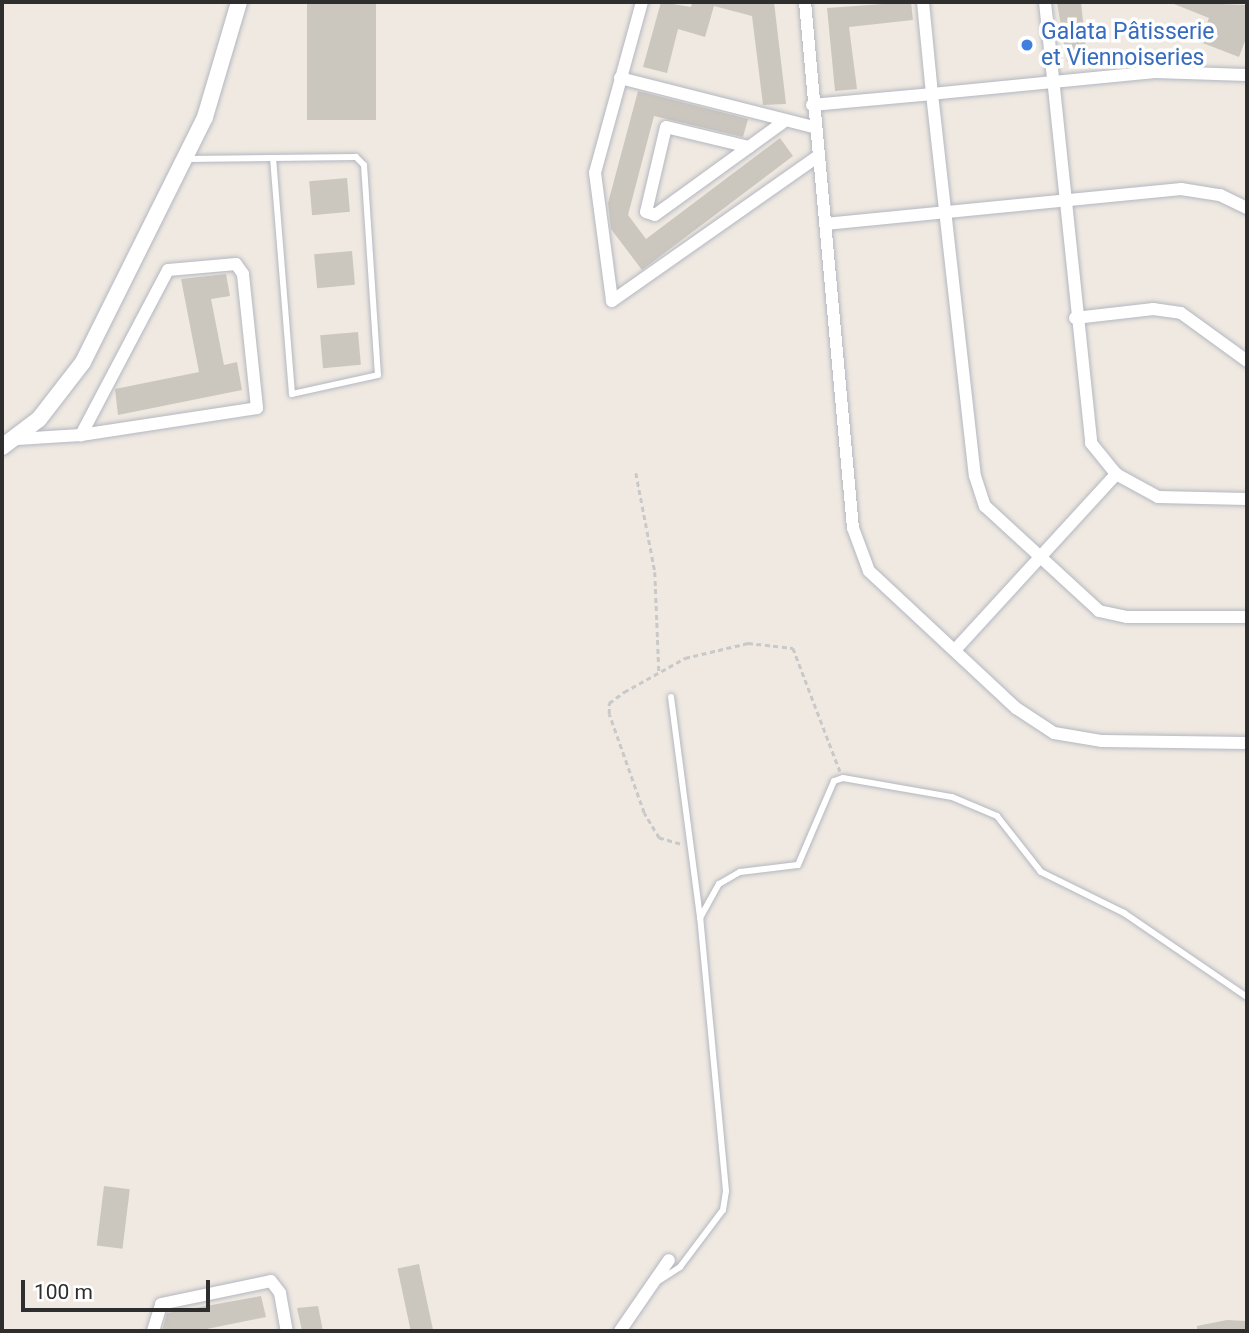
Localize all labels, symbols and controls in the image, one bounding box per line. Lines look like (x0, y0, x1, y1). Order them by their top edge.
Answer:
place label: Galata Pâtisserie et Viennoiseries (1041, 18, 1215, 72)
marker: Galata Pâtisserie et Viennoiseries (1019, 37, 1035, 53)
scale bar (24, 1266, 214, 1310)
text: 100 m (34, 1280, 93, 1304)

